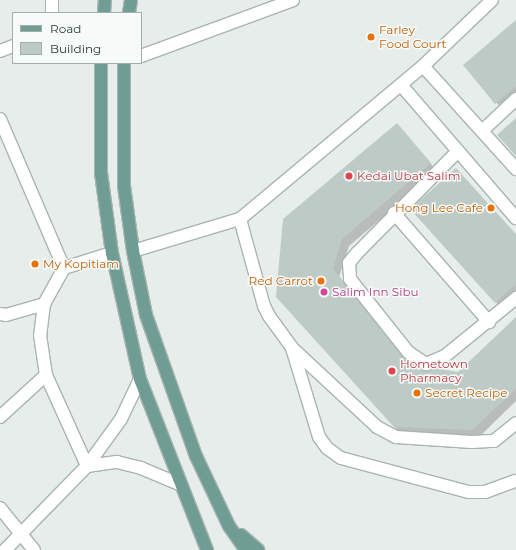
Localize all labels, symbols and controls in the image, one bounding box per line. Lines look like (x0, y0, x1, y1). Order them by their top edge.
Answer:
legend (12, 12, 142, 64)
text: Road (50, 21, 81, 36)
place label: Farley Food Court (379, 23, 446, 51)
marker: Farley Food Court (366, 32, 376, 42)
text: Building (50, 41, 101, 56)
place label: Kedai Ubat Salim (357, 169, 460, 183)
marker: Kedai Ubat Salim (344, 171, 354, 181)
place label: Hong Lee Cafe (395, 201, 483, 215)
marker: Hong Lee Cafe (486, 203, 496, 213)
place label: My Kopitiam (43, 257, 119, 271)
marker: My Kopitiam (30, 259, 40, 269)
place label: Red Carrot (249, 274, 313, 288)
marker: Red Carrot (316, 276, 326, 286)
place label: Salim Inn Sibu (332, 285, 419, 299)
marker: Salim Inn Sibu (319, 287, 329, 297)
place label: Hometown Pharmacy (400, 357, 468, 385)
marker: Hometown Pharmacy (387, 366, 397, 376)
place label: Secret Recipe (425, 386, 508, 400)
marker: Secret Recipe (412, 388, 422, 398)

